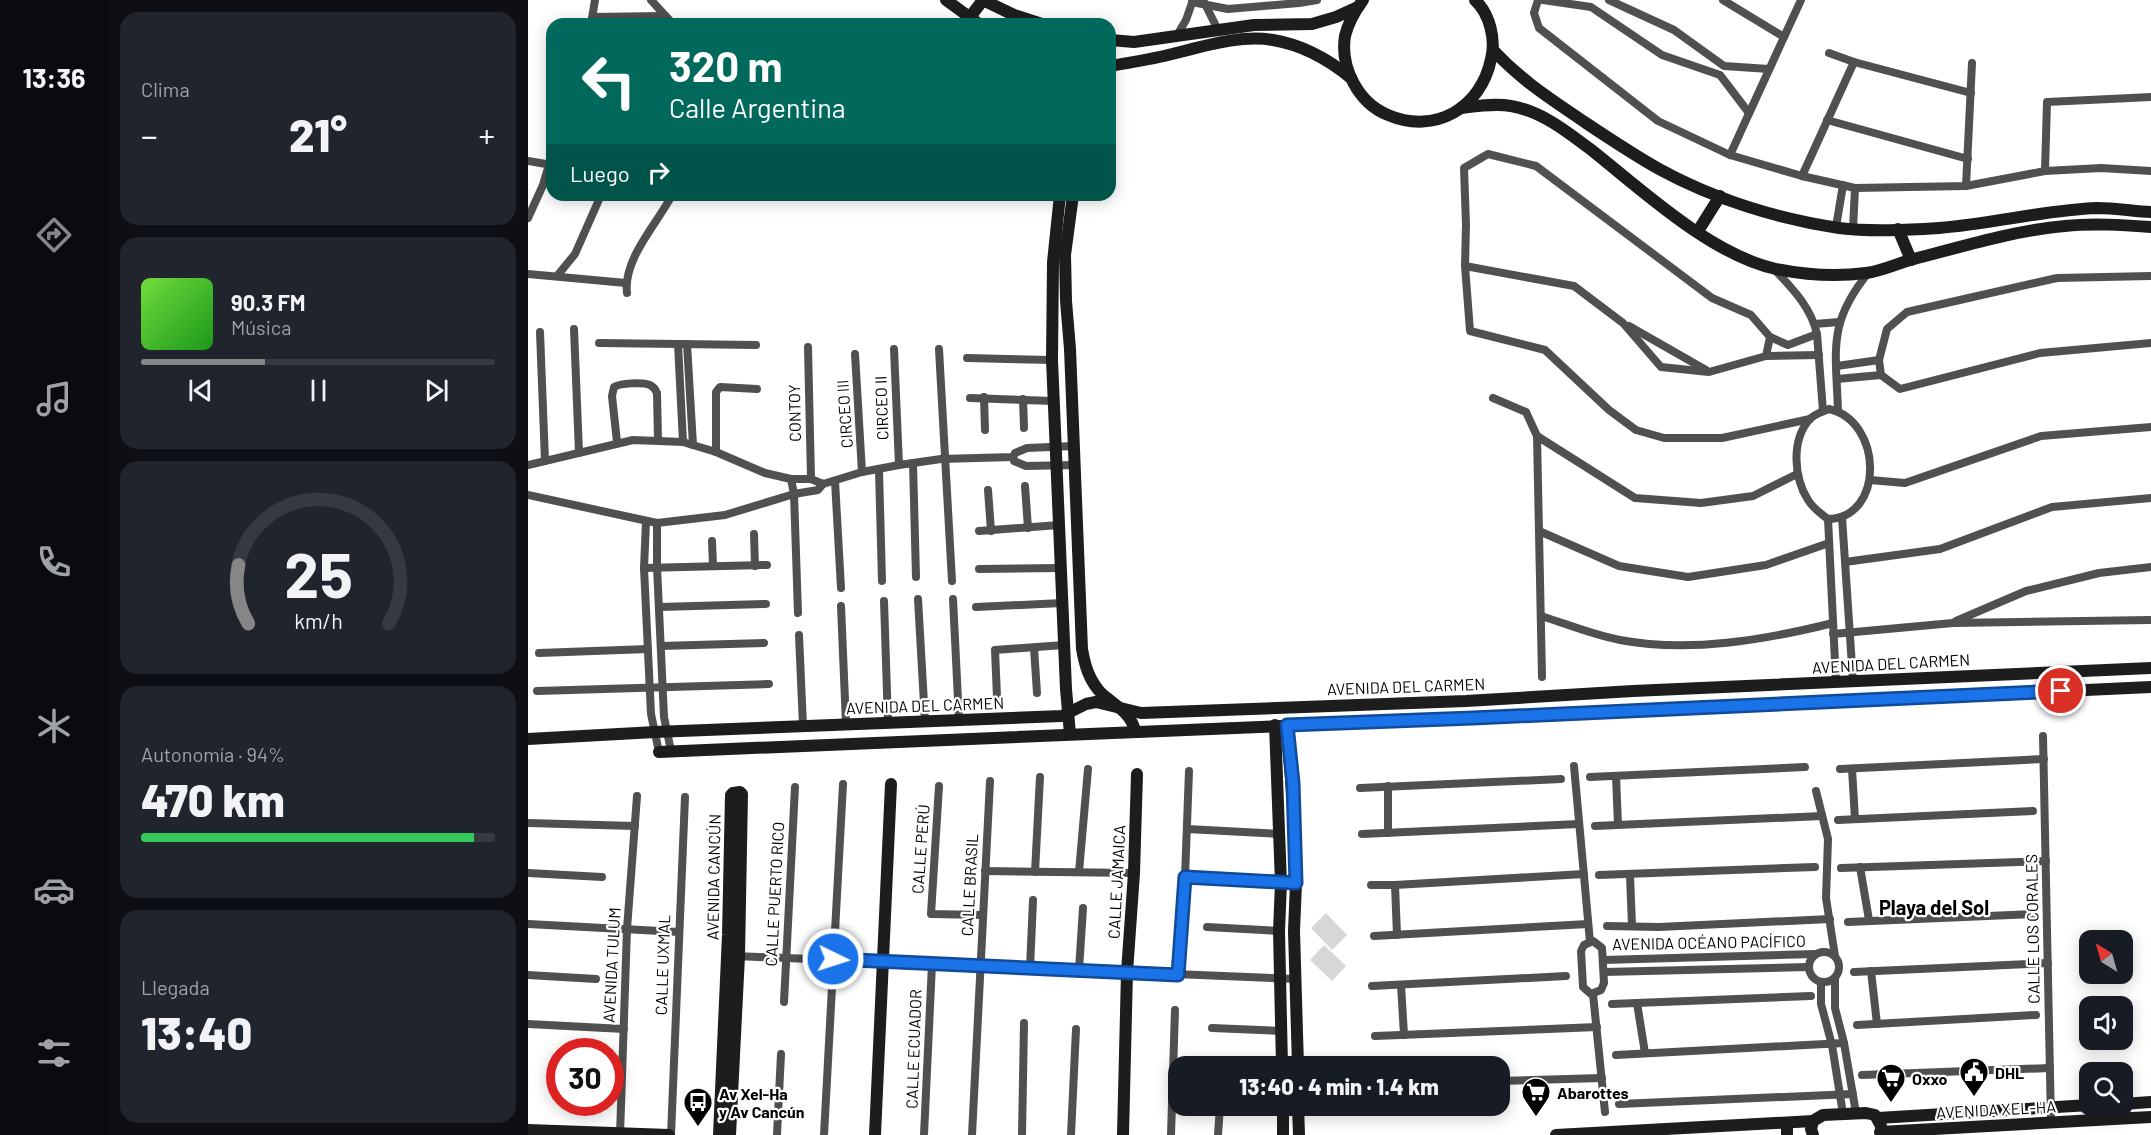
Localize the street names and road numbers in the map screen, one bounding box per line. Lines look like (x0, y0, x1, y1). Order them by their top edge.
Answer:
street label: CIRCEO II (870, 375, 892, 441)
street label: CIRCEO III (832, 379, 856, 449)
street label: CONTOY (784, 384, 804, 442)
street label: AVENIDA DEL CARMEN (1812, 649, 1970, 677)
street label: AVENIDA DEL CARMEN (1327, 674, 1485, 698)
street label: AVENIDA DEL CARMEN (846, 693, 1004, 717)
street label: CALLE PERÚ (907, 804, 933, 894)
street label: AVENIDA CANCÚN (702, 814, 724, 940)
street label: CALLE PUERTO RICO (761, 821, 787, 967)
street label: CALLE JAMAICA (1104, 824, 1128, 939)
street label: CALLE BRASIL (957, 833, 981, 937)
street label: CALLE LOS CORALES (2021, 854, 2043, 1004)
street label: AVENIDA TULUM (598, 907, 624, 1023)
street label: CALLE UXMAL (651, 914, 673, 1016)
street label: AVENIDA OCÉANO PACÍFICO (1612, 931, 1806, 953)
street label: CALLE ECUADOR (901, 989, 925, 1109)
street label: AVENIDA XEL-HA (1936, 1096, 2057, 1122)

